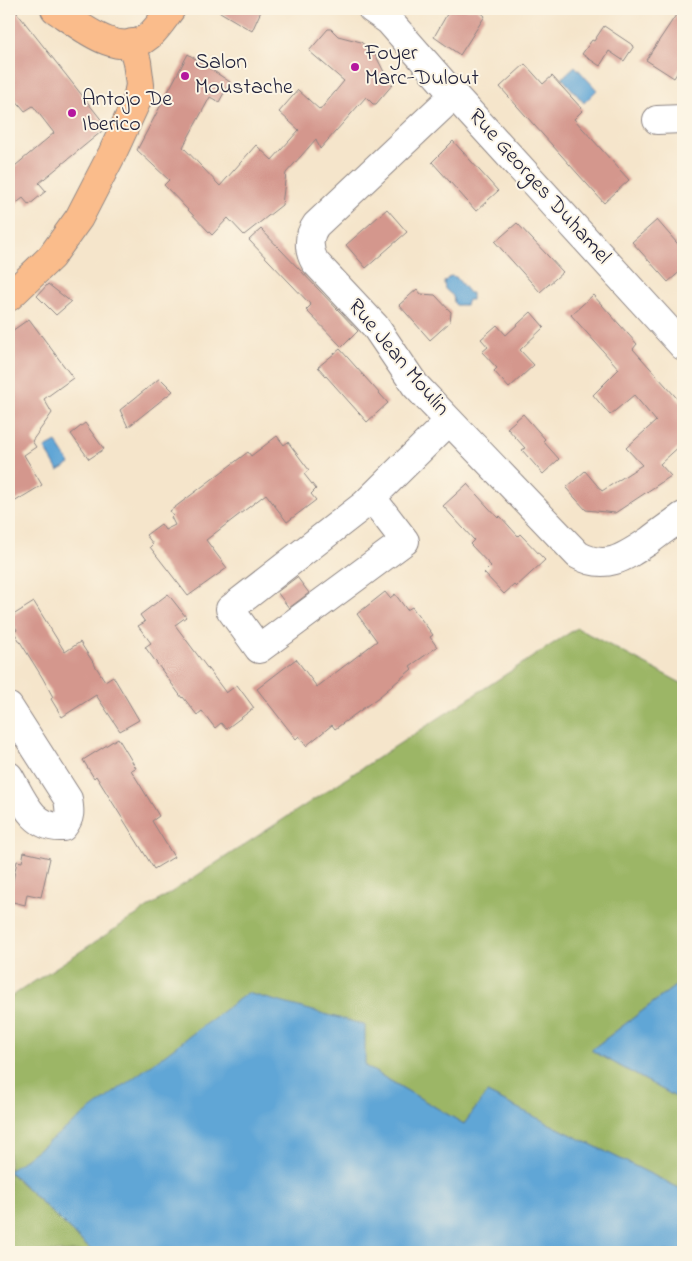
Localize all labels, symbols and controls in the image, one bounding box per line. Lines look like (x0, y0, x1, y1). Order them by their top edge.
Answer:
place label: Foyer Marc-Dulout (364, 38, 479, 95)
place label: Salon Moustache (195, 47, 293, 104)
marker: Foyer Marc-Dulout (349, 61, 361, 73)
marker: Salon Moustache (179, 70, 191, 82)
place label: Antojo De Iberico (82, 84, 172, 141)
street label: Rue Georges Duhamel (459, 102, 618, 273)
marker: Antojo De Iberico (66, 107, 78, 119)
street label: Rue Jean Moulin (339, 292, 457, 424)

